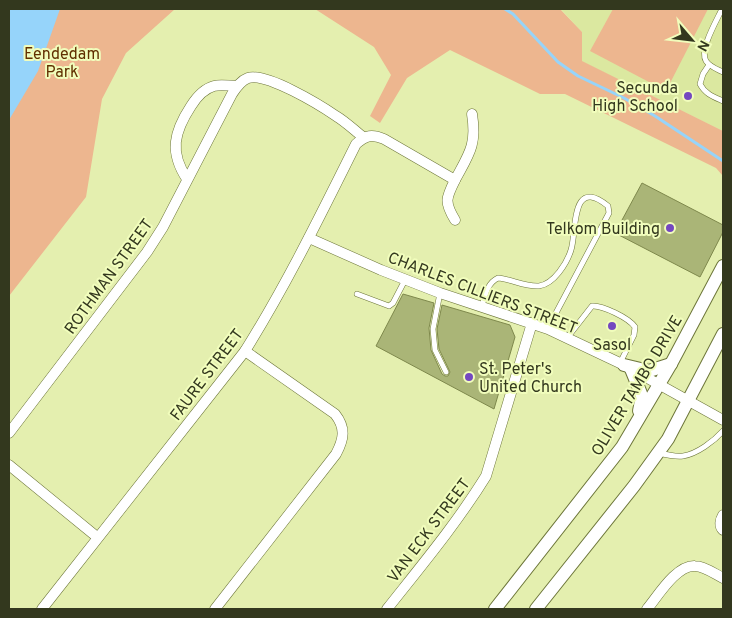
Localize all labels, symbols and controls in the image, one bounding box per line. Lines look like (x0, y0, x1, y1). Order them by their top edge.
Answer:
north arrow (667, 15, 717, 65)
text: N (692, 37, 712, 54)
park label: Eendedam Park (24, 45, 100, 83)
place label: Secunda High School (592, 79, 678, 117)
marker: Secunda High School (682, 90, 694, 102)
street label: ROTHMAN STREET (61, 216, 158, 339)
place label: Telkom Building (546, 220, 660, 240)
marker: Telkom Building (664, 222, 676, 234)
street label: CHARLES CILLIERS STREET (385, 248, 580, 339)
street label: OLIVER TAMBO DRIVE (588, 312, 688, 460)
marker: Sasol (606, 320, 618, 332)
street label: FAURE STREET (167, 325, 249, 425)
place label: Sasol (593, 336, 631, 356)
place label: St. Peter's United Church (479, 360, 582, 398)
marker: St. Peter's United Church (463, 371, 475, 383)
street label: VAN ECK STREET (384, 475, 475, 587)

